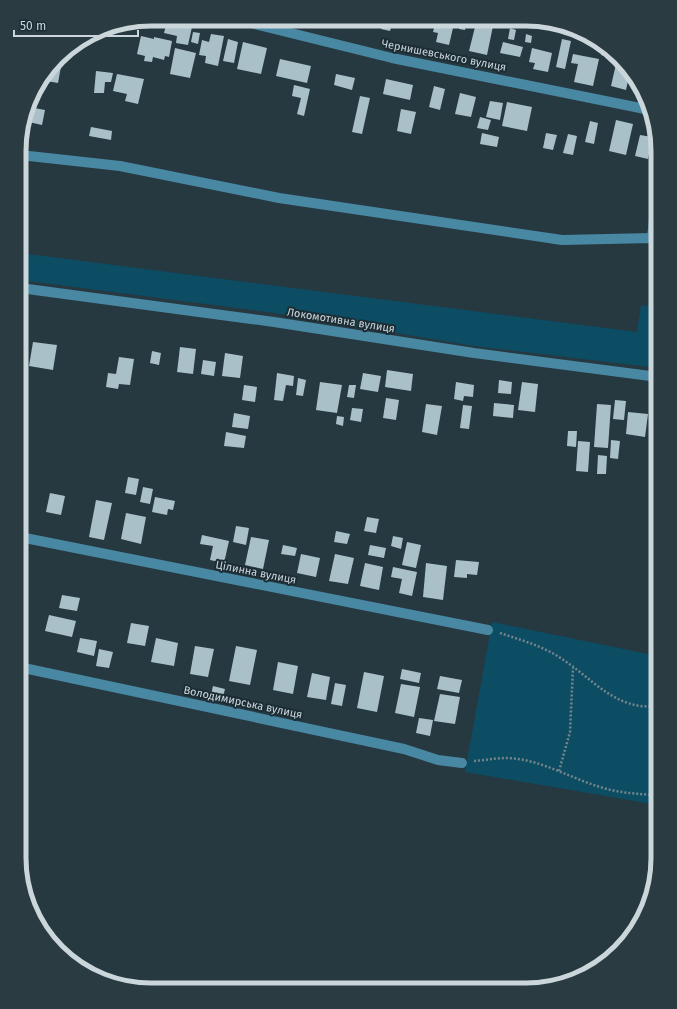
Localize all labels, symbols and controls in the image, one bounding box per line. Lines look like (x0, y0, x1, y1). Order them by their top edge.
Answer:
scale bar (14, 12, 138, 38)
text: 50 m (20, 19, 46, 33)
street label: Чернишевського вулиця (380, 37, 507, 74)
street label: Локомотивна вулиця (286, 306, 396, 335)
street label: Цілинна вулиця (214, 558, 297, 587)
street label: Володимирська вулиця (182, 684, 303, 721)

